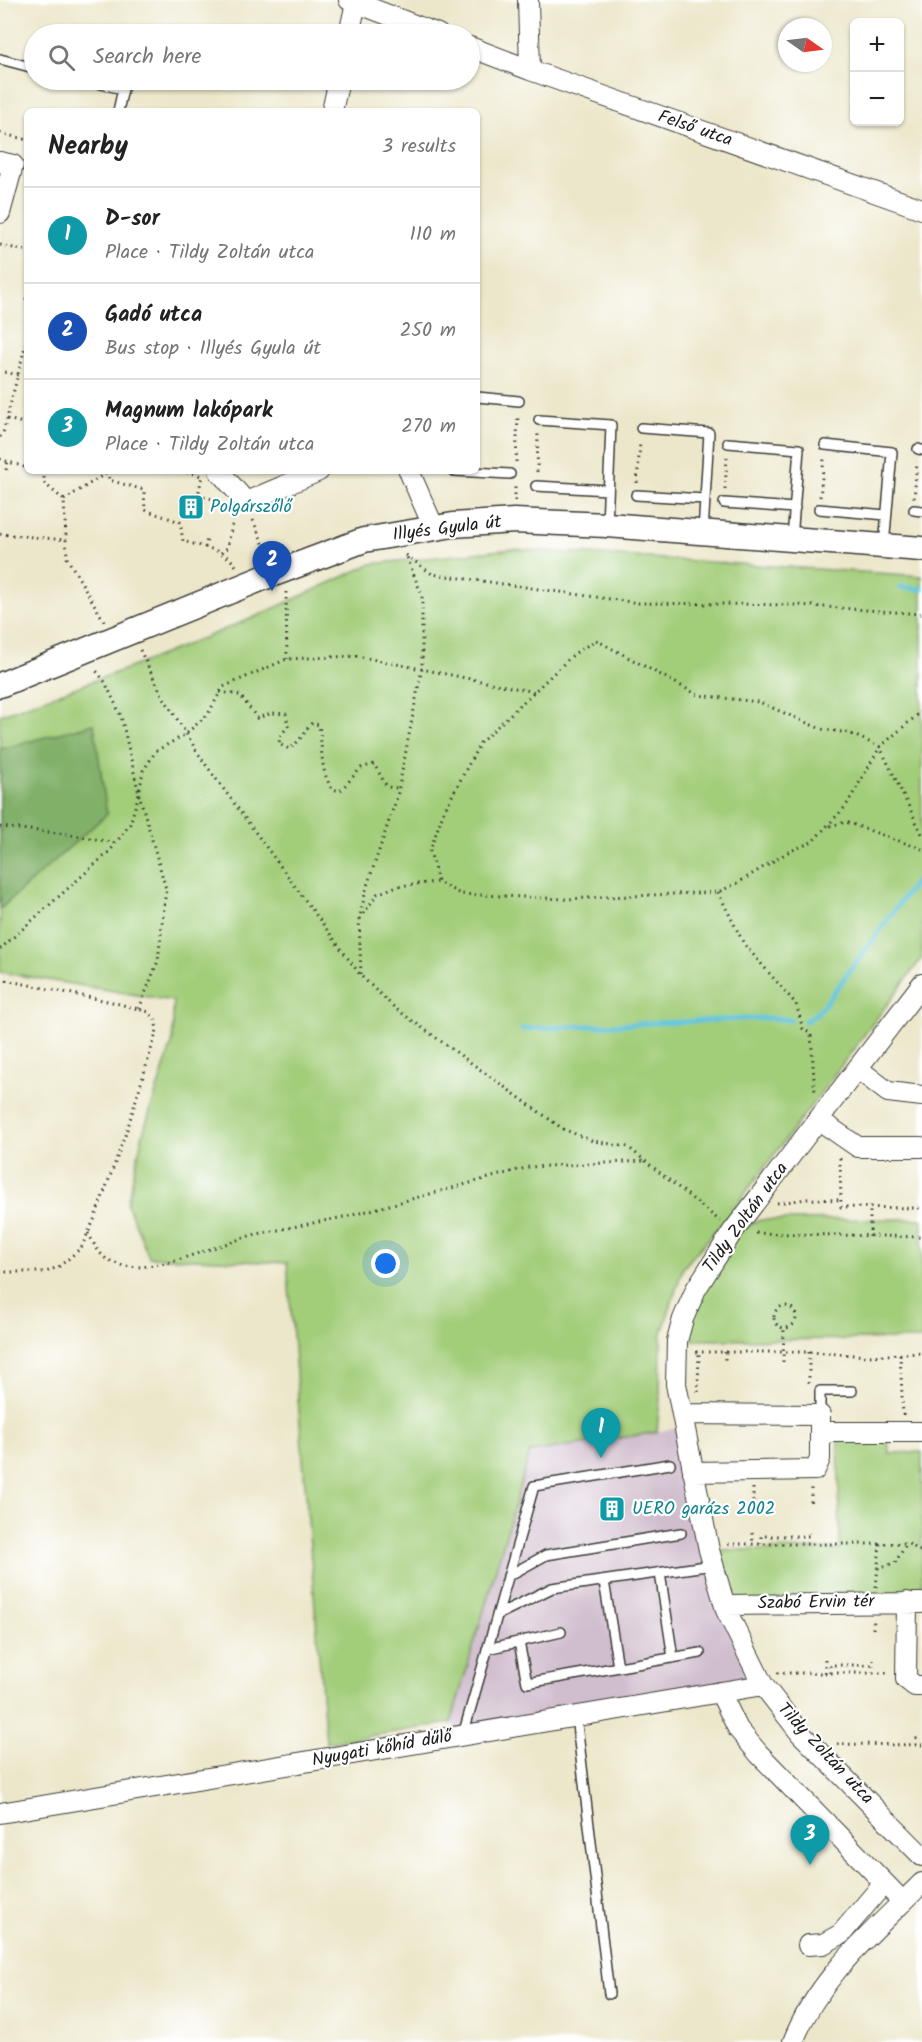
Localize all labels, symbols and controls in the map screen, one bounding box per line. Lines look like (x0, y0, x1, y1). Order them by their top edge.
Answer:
north arrow (778, 18, 832, 72)
map controls (850, 18, 904, 126)
button: + (850, 18, 904, 72)
search box (24, 24, 480, 90)
text: Search here (93, 40, 201, 75)
icon: search (45, 41, 78, 74)
button: − (850, 72, 904, 126)
street label: Felső utca (654, 103, 736, 155)
text: Nearby (48, 126, 128, 168)
text: 3 results (382, 131, 456, 163)
text: D-sor (105, 202, 160, 237)
text: 1 (64, 219, 71, 251)
text: 110 m (410, 219, 456, 251)
text: Place · Tildy Zoltán utca (105, 237, 314, 269)
text: Gadó utca (105, 298, 202, 333)
text: 2 (62, 315, 73, 347)
text: 250 m (400, 315, 456, 347)
text: Bus stop · Illyés Gyula út (105, 333, 321, 365)
text: Magnum lakópark (105, 394, 273, 429)
text: 3 (62, 411, 73, 443)
text: 270 m (401, 411, 456, 443)
text: Place · Tildy Zoltán utca (105, 429, 314, 461)
building icon: Polgárszőlő (176, 492, 206, 522)
place label: Polgárszőlő (210, 493, 293, 522)
street label: Illyés Gyula út (391, 508, 504, 550)
pin: 2 (252, 542, 292, 591)
street label: Tildy Zoltán utca (696, 1156, 796, 1280)
your location (371, 1249, 400, 1278)
pin: 1 (582, 1408, 620, 1458)
building icon: UERO garázs 2002 (597, 1494, 627, 1524)
place label: UERO garázs 2002 (632, 1495, 775, 1524)
street label: Szabó Ervin tér (757, 1587, 876, 1619)
street label: Tildy Zoltán utca (770, 1696, 880, 1812)
street label: Nyugati kőhíd dűlő (310, 1722, 456, 1776)
pin: 3 (790, 1816, 830, 1865)

